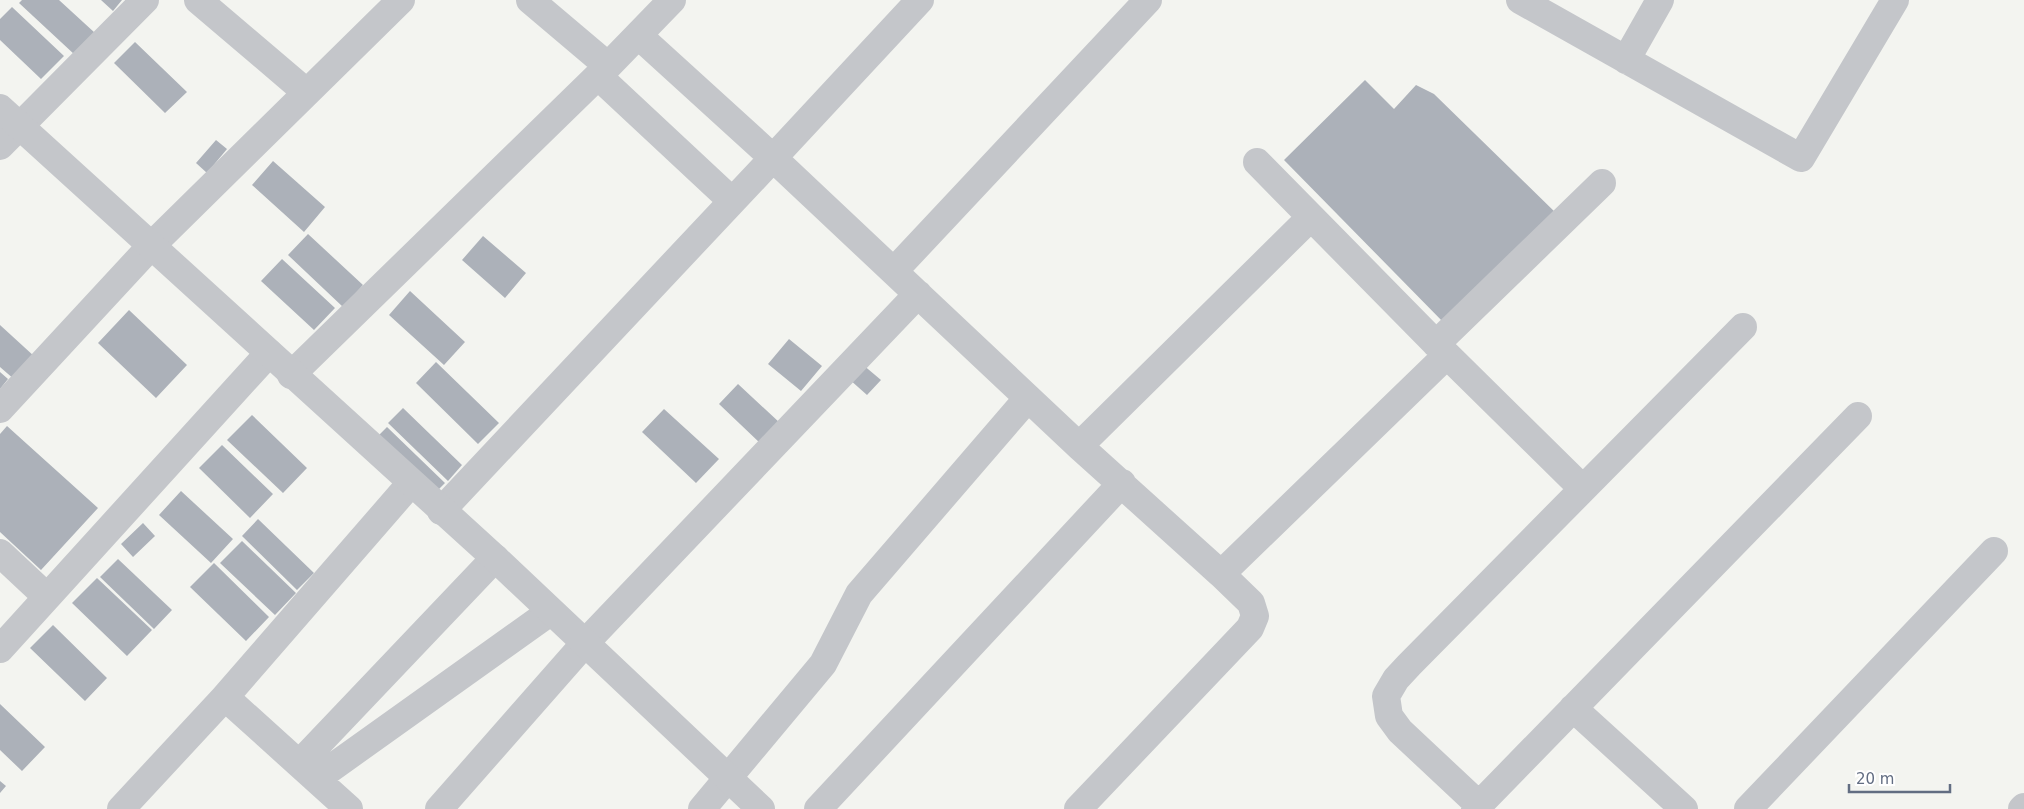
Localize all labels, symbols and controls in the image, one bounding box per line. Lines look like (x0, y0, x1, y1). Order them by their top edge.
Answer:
scale bar (1849, 762, 1950, 794)
text: 20 m (1856, 770, 1894, 788)

